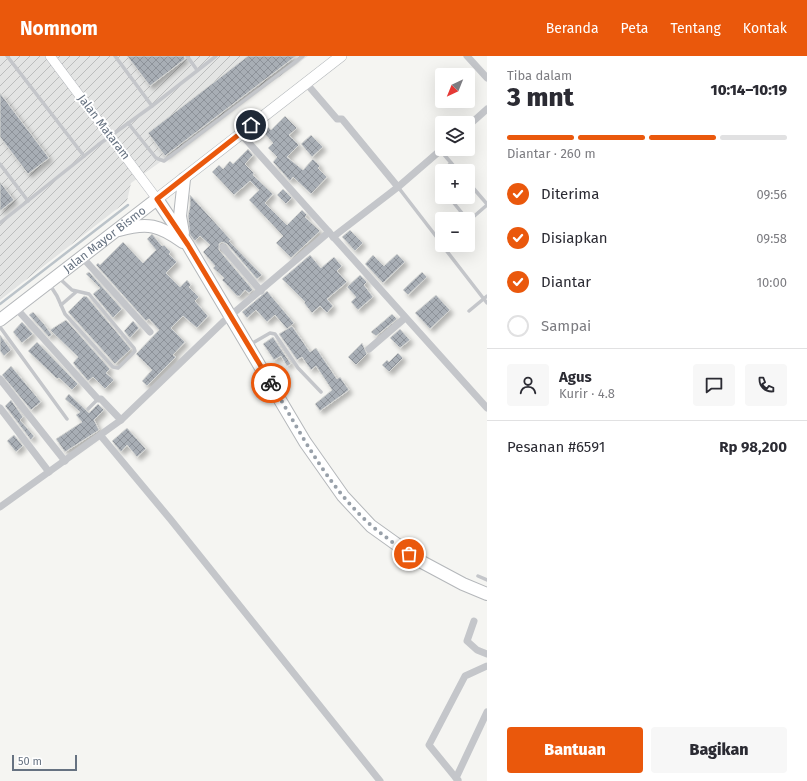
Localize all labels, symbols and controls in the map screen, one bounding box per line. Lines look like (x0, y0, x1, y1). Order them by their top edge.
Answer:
text: Nomnom (20, 17, 98, 40)
text: Beranda (546, 20, 599, 37)
text: Peta (621, 20, 648, 37)
text: Tentang (670, 20, 721, 37)
text: Kontak (743, 20, 787, 37)
north arrow (435, 68, 475, 108)
map controls (435, 68, 475, 252)
text: Tiba dalam (507, 68, 572, 83)
text: 10:14–10:19 (711, 81, 787, 99)
text: 3 mnt (507, 82, 574, 113)
street label: Jalan Mataram (75, 92, 133, 162)
pin (234, 108, 268, 142)
icon: home (240, 114, 262, 136)
button: layers (435, 116, 475, 156)
text: Diantar · 260 m (507, 146, 596, 161)
button: + (435, 164, 475, 204)
icon: check (507, 183, 529, 205)
text: Diterima (541, 185, 599, 203)
text: 09:56 (756, 187, 787, 202)
street label: Jalan Mayor Bismo (61, 203, 149, 276)
button: − (435, 212, 475, 252)
icon: check (507, 227, 529, 249)
text: Disiapkan (541, 229, 608, 247)
text: 09:58 (756, 231, 787, 246)
icon: check (507, 271, 529, 293)
text: Diantar (541, 273, 591, 291)
text: 10:00 (756, 275, 787, 290)
text: Sampai (541, 317, 591, 335)
courier (251, 363, 291, 403)
button: person (507, 364, 549, 406)
button: chat (693, 364, 735, 406)
button: phone (745, 364, 787, 406)
text: Agus (559, 368, 592, 386)
icon: bike (260, 372, 282, 394)
text: Kurir · 4.8 (559, 386, 615, 401)
text: Pesanan #6591 (507, 438, 605, 456)
text: Rp 98,200 (719, 438, 787, 456)
pin (392, 537, 426, 571)
icon: bag (398, 543, 420, 565)
button: Bantuan (507, 727, 643, 773)
button: Bagikan (651, 727, 787, 773)
scale bar (12, 753, 77, 772)
text: 50 m (18, 755, 42, 768)

